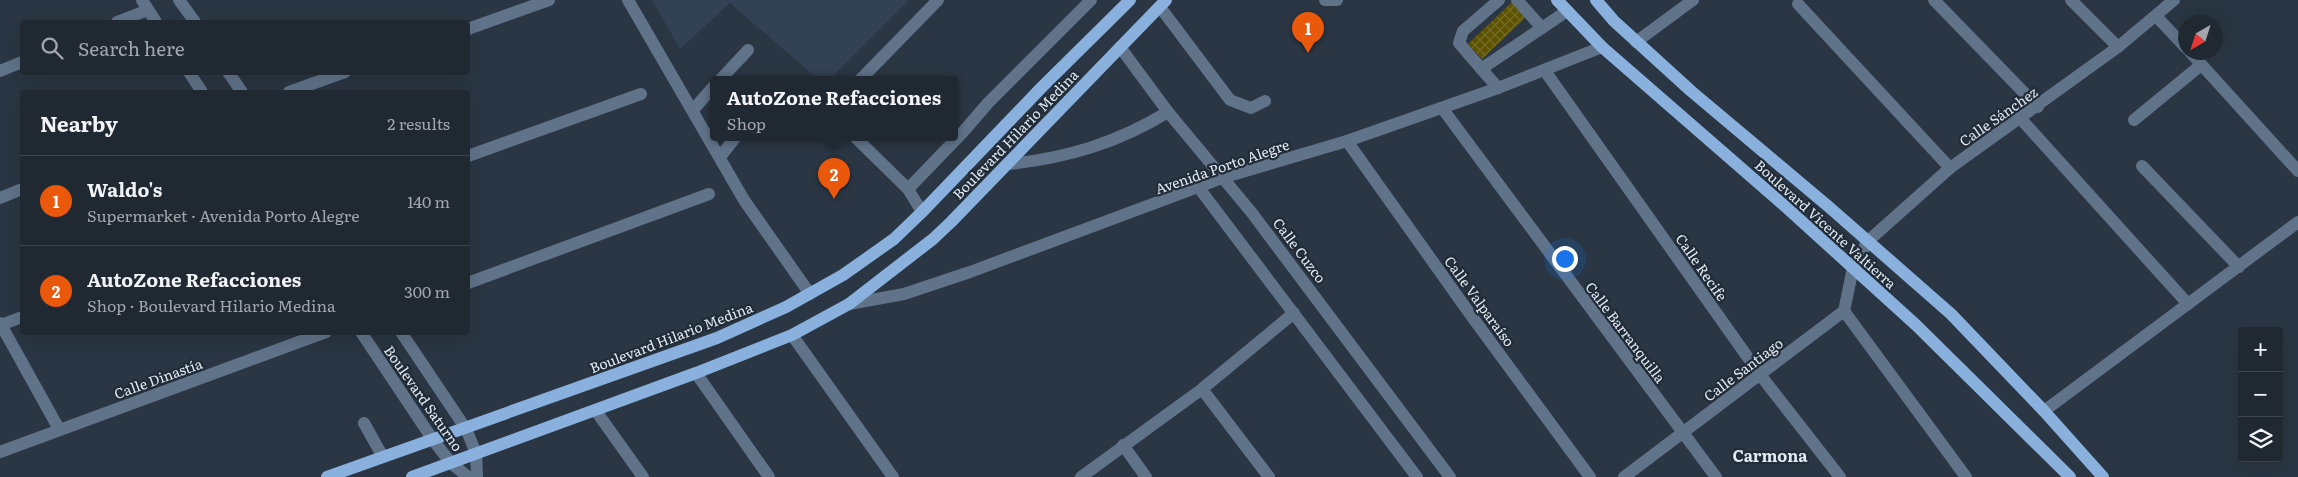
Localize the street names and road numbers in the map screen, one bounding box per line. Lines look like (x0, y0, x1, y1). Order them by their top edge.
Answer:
street label: Boulevard Hilario Medina (948, 64, 1083, 203)
street label: Calle Sánchez (1955, 81, 2041, 150)
street label: Avenida Porto Alegre (1152, 134, 1292, 198)
street label: Boulevard Vicente Valtierra (1751, 155, 1901, 293)
street label: Calle Cuzco (1269, 213, 1331, 287)
street label: Calle Recife (1672, 229, 1732, 305)
street label: Calle Valparaíso (1440, 252, 1520, 350)
street label: Calle Barranquilla (1581, 277, 1671, 387)
street label: Boulevard Hilario Medina (587, 296, 756, 377)
street label: Calle Santiago (1699, 333, 1787, 405)
street label: Boulevard Saturno (380, 341, 468, 455)
street label: Calle Dinastía (111, 353, 205, 403)

